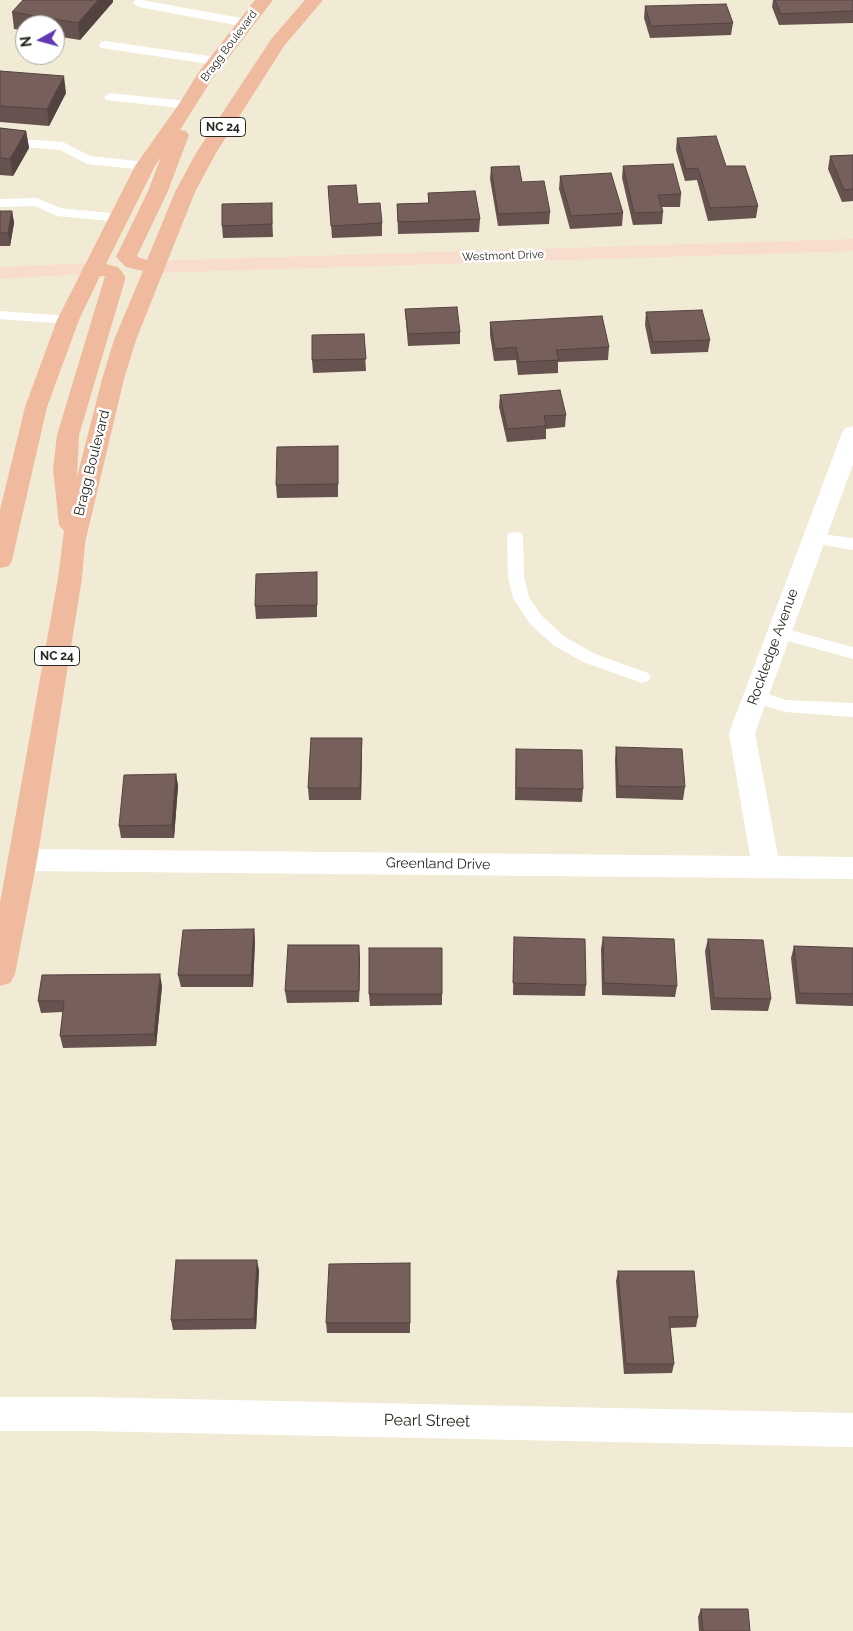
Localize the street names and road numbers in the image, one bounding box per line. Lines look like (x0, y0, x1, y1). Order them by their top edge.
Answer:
street label: Bragg Boulevard (198, 8, 260, 84)
road number: NC 24 (200, 118, 246, 136)
street label: Westmont Drive (462, 248, 544, 264)
street label: Bragg Boulevard (71, 408, 113, 518)
street label: Rockledge Avenue (744, 587, 802, 707)
road number: NC 24 (34, 646, 80, 666)
street label: Greenland Drive (386, 855, 490, 873)
street label: Pearl Street (384, 1411, 470, 1431)

